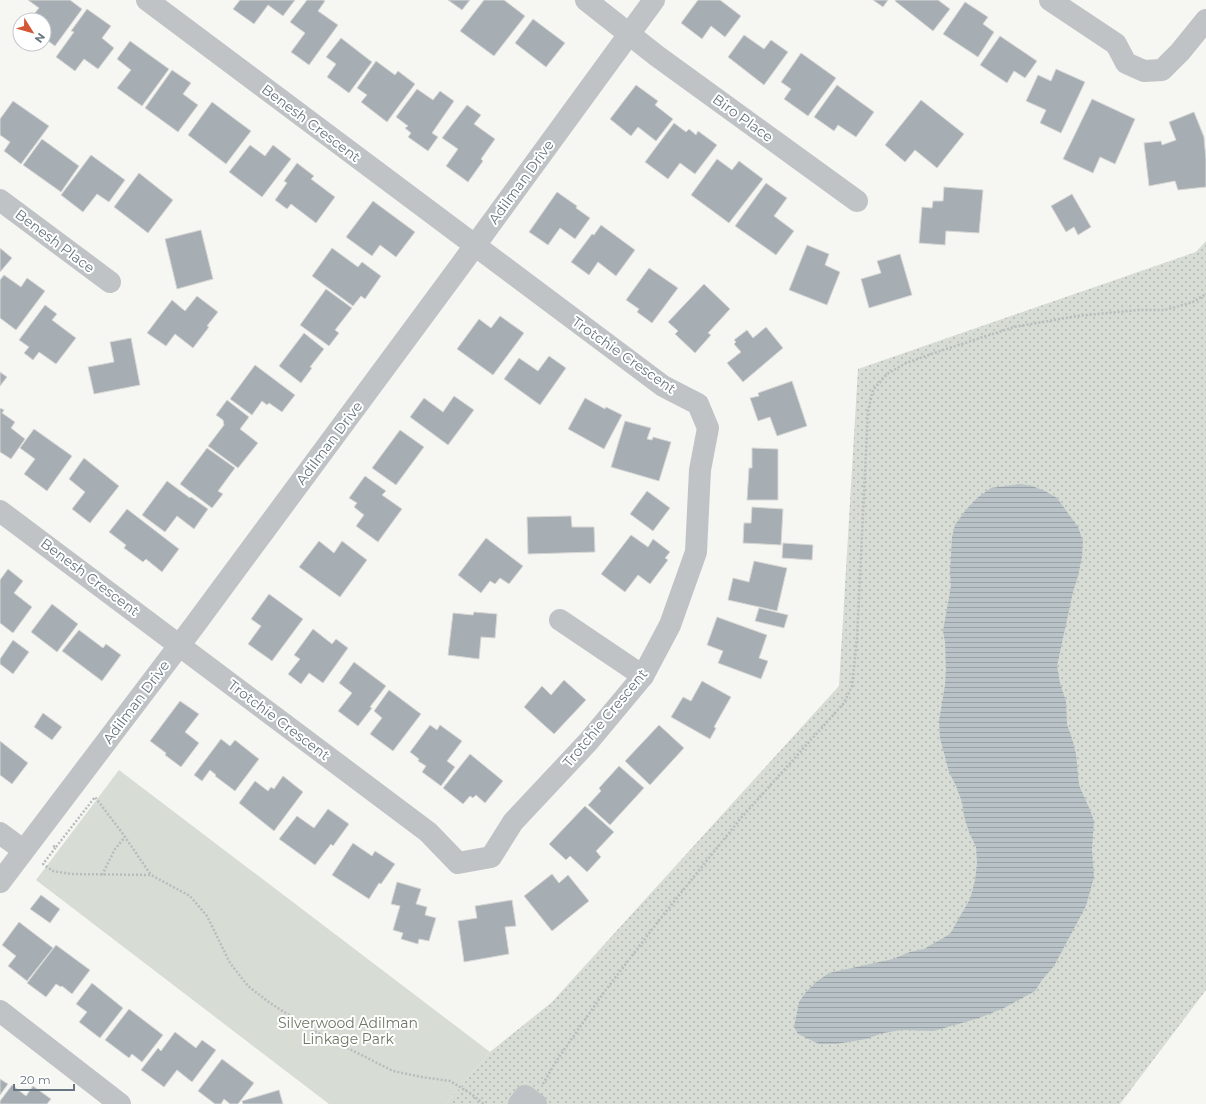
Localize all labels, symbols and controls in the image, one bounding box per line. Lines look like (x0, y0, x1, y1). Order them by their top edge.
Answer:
north arrow (12, 12, 52, 52)
text: N (32, 30, 48, 46)
street label: Benesh Crescent (258, 80, 364, 166)
street label: Biro Place (709, 90, 777, 146)
street label: Adilman Drive (484, 136, 558, 228)
street label: Benesh Place (12, 205, 98, 277)
street label: Trotchie Crescent (569, 312, 680, 398)
street label: Adilman Drive (292, 398, 366, 488)
street label: Benesh Crescent (37, 534, 143, 620)
street label: Adilman Drive (99, 657, 173, 747)
street label: Trotchie Crescent (559, 665, 652, 771)
street label: Trotchie Crescent (225, 676, 334, 764)
park label: Silverwood Adilman Linkage Park (278, 1014, 418, 1048)
scale bar (14, 1066, 74, 1092)
text: 20 m (20, 1072, 51, 1087)

